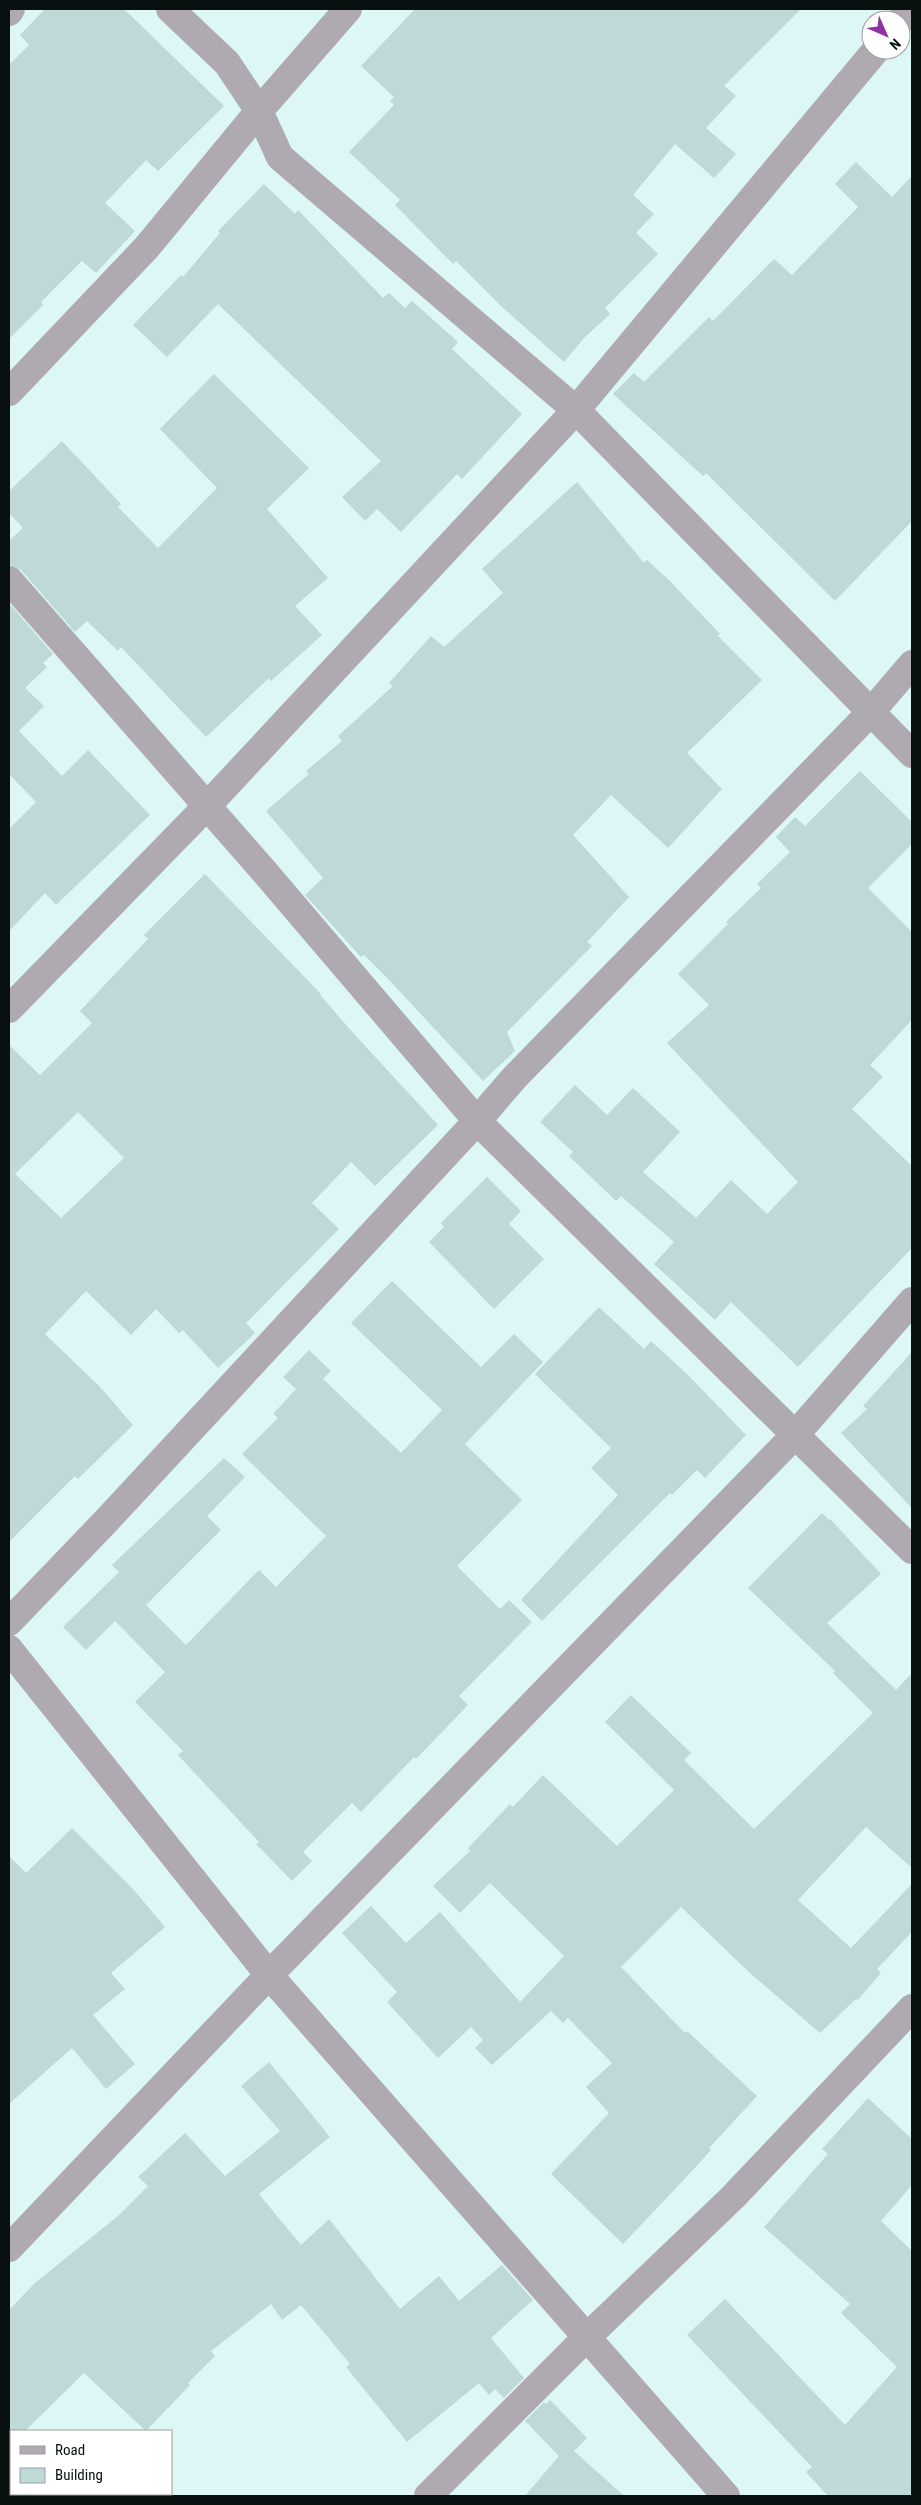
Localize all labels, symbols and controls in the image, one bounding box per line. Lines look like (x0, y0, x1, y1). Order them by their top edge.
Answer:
north arrow (861, 10, 911, 60)
text: N (887, 36, 904, 53)
legend (10, 2430, 172, 2495)
text: Road (55, 2441, 85, 2459)
text: Building (55, 2466, 103, 2484)

